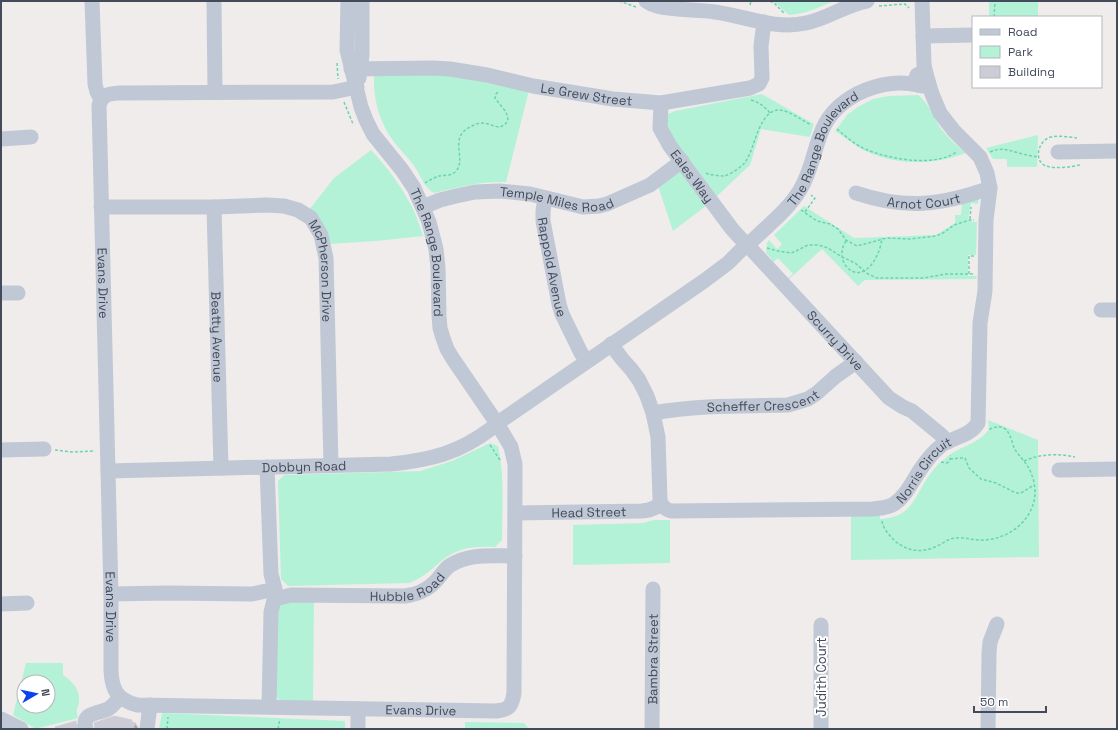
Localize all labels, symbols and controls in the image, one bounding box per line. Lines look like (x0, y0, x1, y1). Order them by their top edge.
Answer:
legend (972, 16, 1102, 88)
text: Road (1008, 24, 1037, 40)
text: Park (1008, 44, 1033, 60)
text: Building (1008, 64, 1055, 80)
street label: Le Grew Street (539, 79, 633, 110)
street label: The Range Boulevard (784, 87, 861, 210)
street label: Eales Way (667, 146, 717, 206)
street label: Temple Miles Road (499, 183, 616, 216)
street label: The Range Boulevard (406, 185, 447, 317)
street label: Arnot Court (886, 190, 962, 213)
street label: McPherson Drive (305, 216, 336, 322)
street label: Rappold Avenue (533, 216, 570, 319)
street label: Evans Drive (94, 247, 112, 319)
street label: Beatty Avenue (207, 291, 227, 383)
street label: Scurry Drive (803, 307, 867, 374)
street label: Scheffer Crescent (706, 386, 823, 416)
street label: Norris Circuit (892, 433, 954, 507)
street label: Dobbyn Road (261, 457, 346, 476)
street label: Head Street (551, 503, 627, 521)
street label: Hubble Road (370, 569, 449, 605)
street label: Evans Drive (101, 571, 119, 642)
street label: Bambra Street (644, 613, 662, 705)
street label: Judith Court (813, 637, 830, 717)
north arrow (16, 674, 56, 714)
text: N (38, 688, 53, 697)
scale bar (974, 688, 1046, 714)
text: 50 m (980, 694, 1008, 710)
street label: Evans Drive (385, 701, 457, 719)

